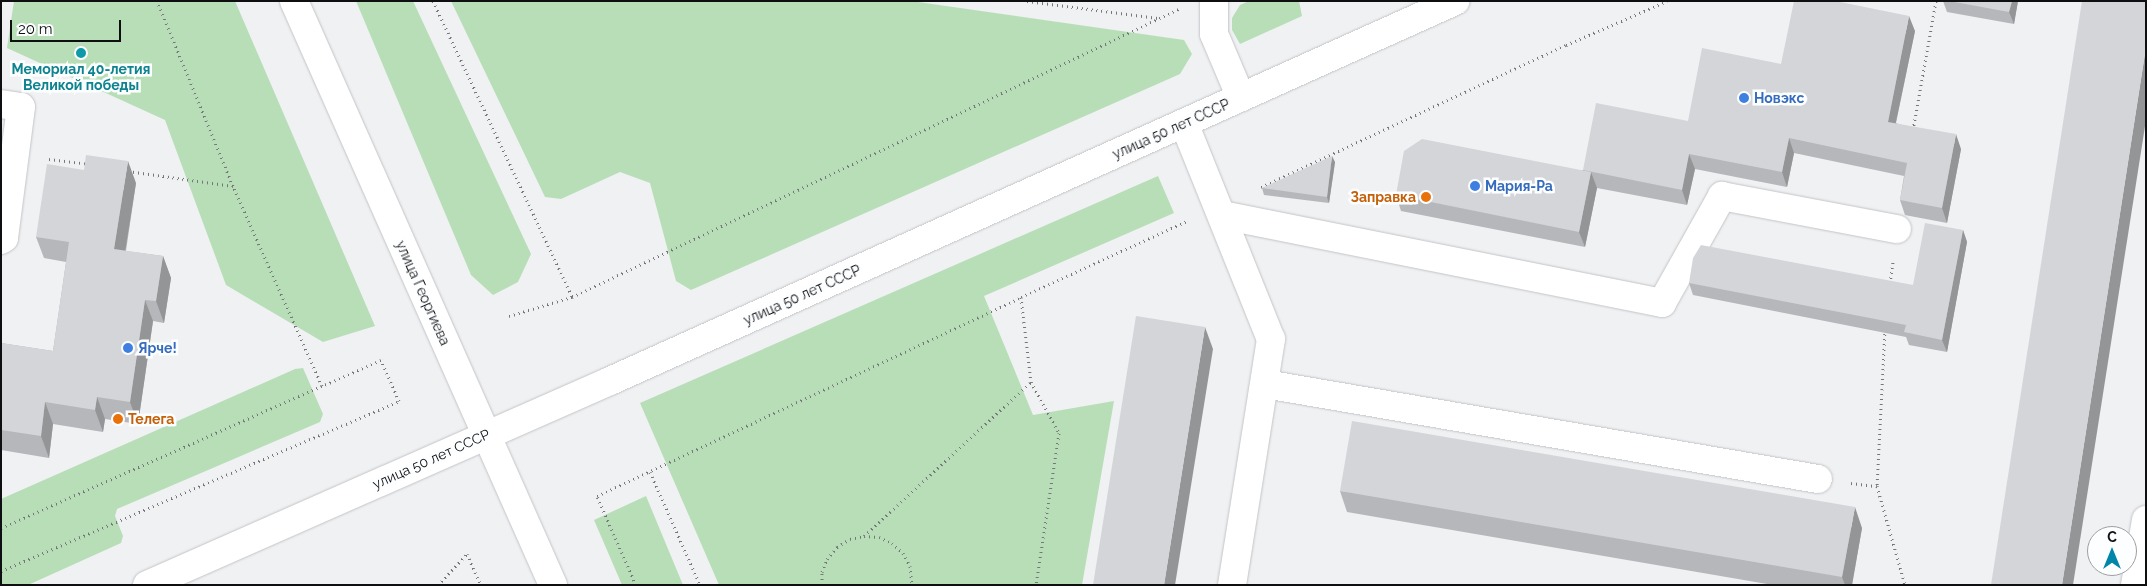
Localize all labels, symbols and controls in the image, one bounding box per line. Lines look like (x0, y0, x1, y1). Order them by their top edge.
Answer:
scale bar (12, 10, 124, 42)
text: 20 m (18, 20, 53, 38)
marker: Мемориал 40-летия Великой победы (75, 47, 87, 59)
place label: Мемориал 40-летия Великой победы (12, 61, 150, 94)
place label: Новэкс (1754, 90, 1804, 106)
marker: Новэкс (1738, 92, 1750, 104)
street label: улица 50 лет СССР (1110, 96, 1232, 162)
place label: Мария-Ра (1485, 178, 1553, 194)
marker: Мария-Ра (1469, 180, 1481, 192)
place label: Заправка (1350, 189, 1416, 205)
marker: Заправка (1420, 191, 1432, 203)
street label: улица Георгиева (392, 238, 454, 348)
street label: улица 50 лет СССР (741, 262, 863, 328)
place label: Ярче! (138, 340, 177, 356)
marker: Ярче! (122, 342, 134, 354)
place label: Телега (128, 411, 174, 427)
marker: Телега (112, 413, 124, 425)
street label: улица 50 лет СССР (370, 426, 492, 492)
north arrow (2087, 526, 2137, 576)
text: С (2107, 529, 2117, 545)

